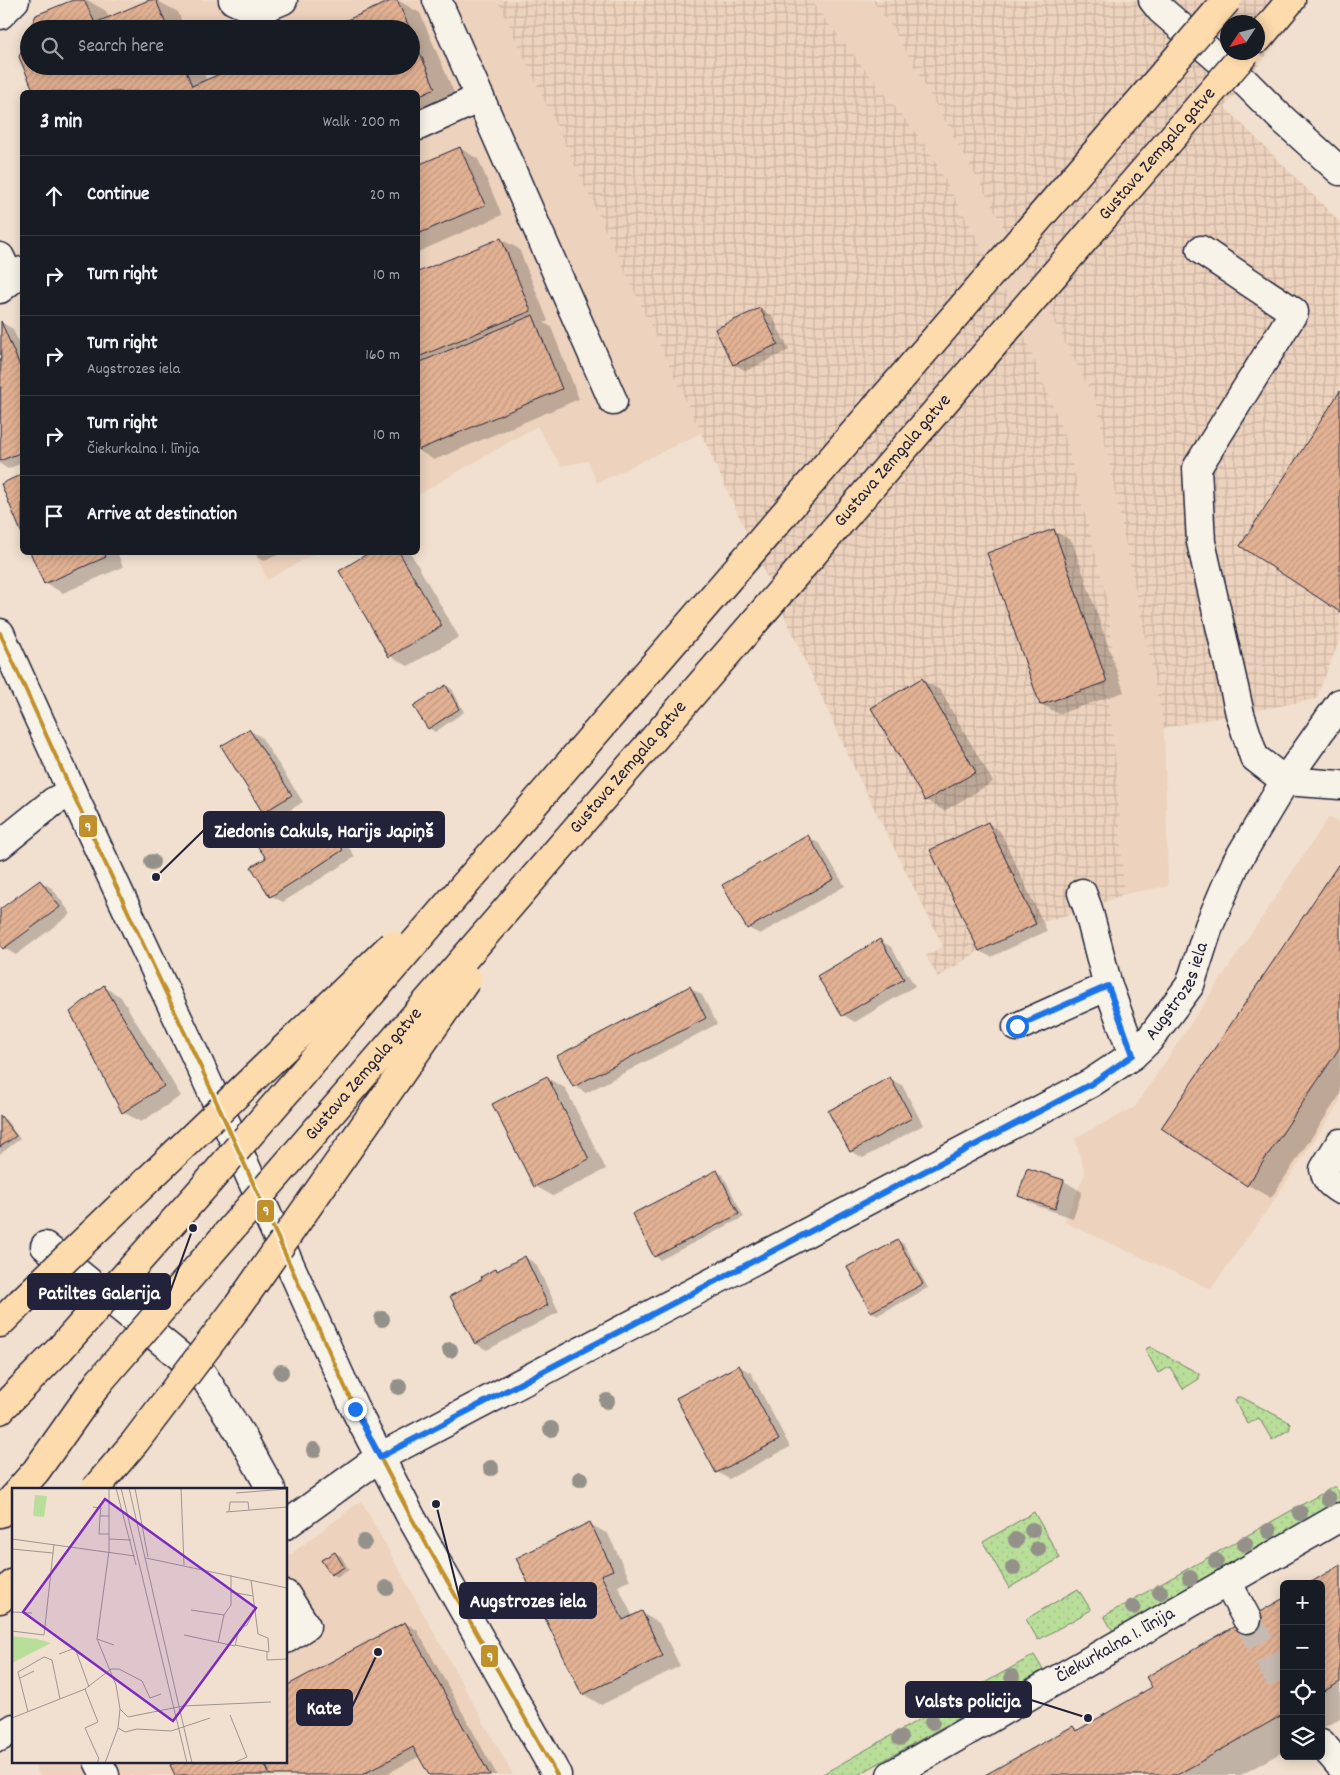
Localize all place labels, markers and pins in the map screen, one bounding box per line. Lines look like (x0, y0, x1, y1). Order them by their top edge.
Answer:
callout: Ziedonis Cakuls, Harijs Japiņš (204, 812, 444, 847)
callout: Patiltes Galerija (28, 1274, 170, 1309)
callout: Augstrozes iela (460, 1583, 596, 1618)
callout: Valsts policija (906, 1682, 1031, 1717)
callout: Kate (297, 1690, 352, 1725)

